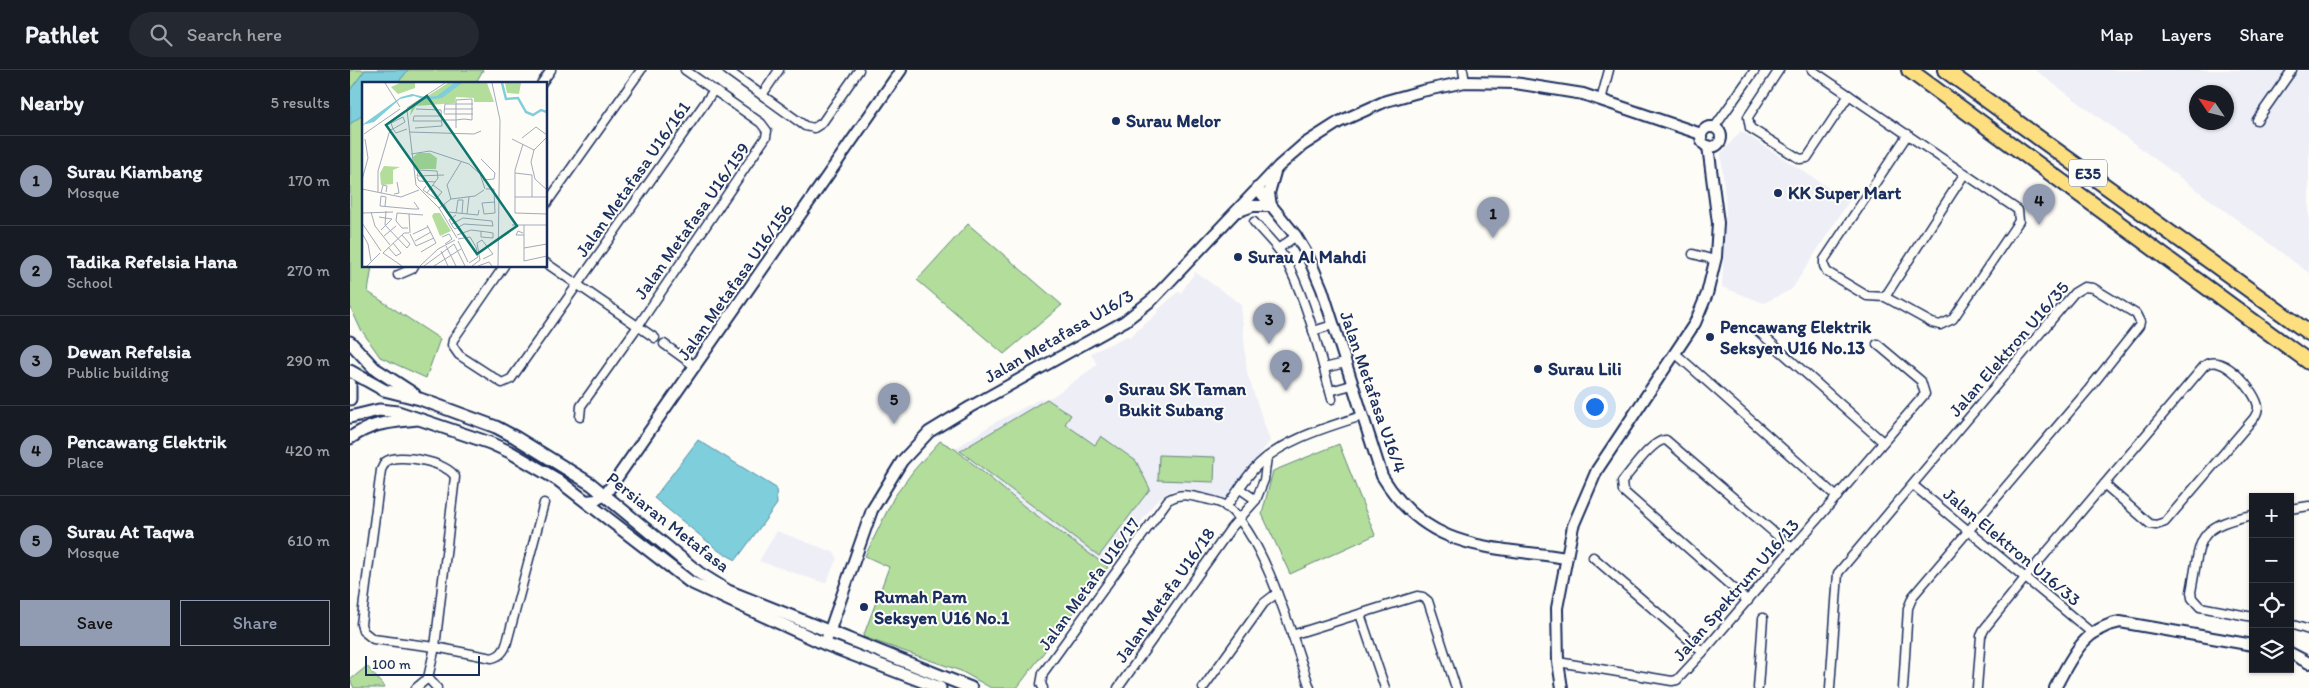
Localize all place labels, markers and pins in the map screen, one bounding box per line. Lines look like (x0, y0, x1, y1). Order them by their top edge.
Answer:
place label: Surau Melor (1126, 110, 1221, 132)
marker: Surau Melor (1110, 115, 1122, 127)
place label: KK Super Mart (1788, 182, 1901, 204)
pin: 4 (2023, 184, 2055, 225)
marker: KK Super Mart (1772, 187, 1784, 199)
pin: 1 (1477, 197, 1509, 238)
place label: Surau Al Mahdi (1248, 246, 1366, 268)
marker: Surau Al Mahdi (1232, 251, 1244, 263)
pin: 3 (1253, 303, 1285, 344)
place label: Pencawang Elektrik Seksyen U16 No.13 (1720, 316, 1872, 359)
marker: Pencawang Elektrik Seksyen U16 No.13 (1704, 331, 1716, 343)
pin: 2 (1270, 350, 1302, 391)
place label: Surau Lili (1548, 358, 1622, 380)
marker: Surau Lili (1532, 363, 1544, 375)
place label: Surau SK Taman Bukit Subang (1119, 378, 1246, 421)
pin: 5 (878, 383, 910, 424)
marker: Surau SK Taman Bukit Subang (1103, 393, 1115, 405)
place label: Rumah Pam Seksyen U16 No.1 (874, 586, 1010, 629)
marker: Rumah Pam Seksyen U16 No.1 (858, 601, 870, 613)

